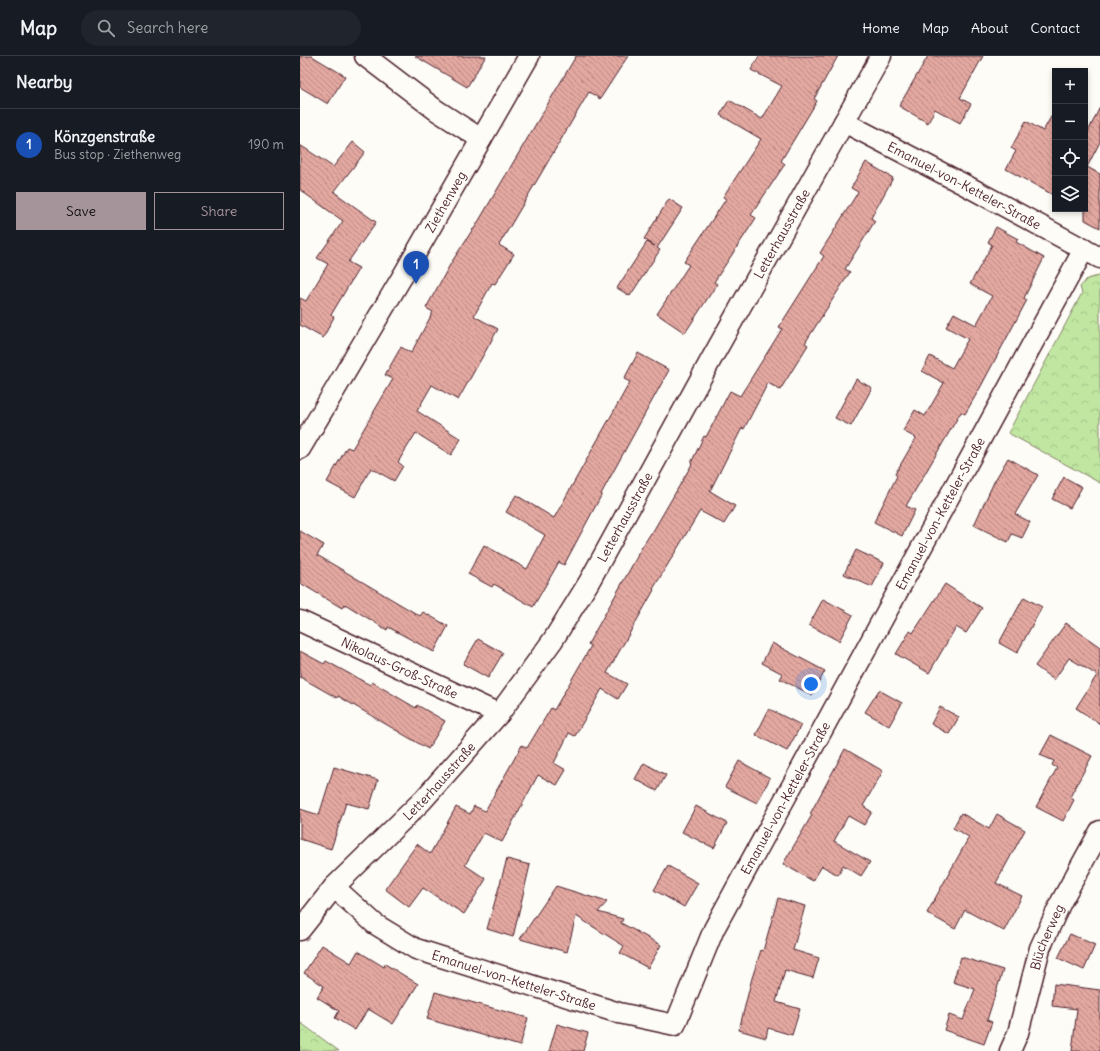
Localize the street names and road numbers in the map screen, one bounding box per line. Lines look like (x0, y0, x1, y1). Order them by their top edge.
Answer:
street label: Emanuel-von-Ketteler-Straße (884, 138, 1044, 233)
street label: Ziethenweg (422, 168, 470, 236)
street label: Letterhausstraße (750, 186, 814, 282)
street label: Emanuel-von-Ketteler-Straße (892, 434, 989, 593)
street label: Letterhausstraße (594, 469, 657, 565)
street label: Nikolaus-Groß-Straße (338, 633, 461, 703)
street label: Emanuel-von-Ketteler-Straße (737, 719, 834, 878)
street label: Letterhausstraße (399, 739, 479, 824)
street label: Blücherweg (1027, 901, 1068, 972)
street label: Emanuel-von-Ketteler-Straße (429, 946, 598, 1014)

